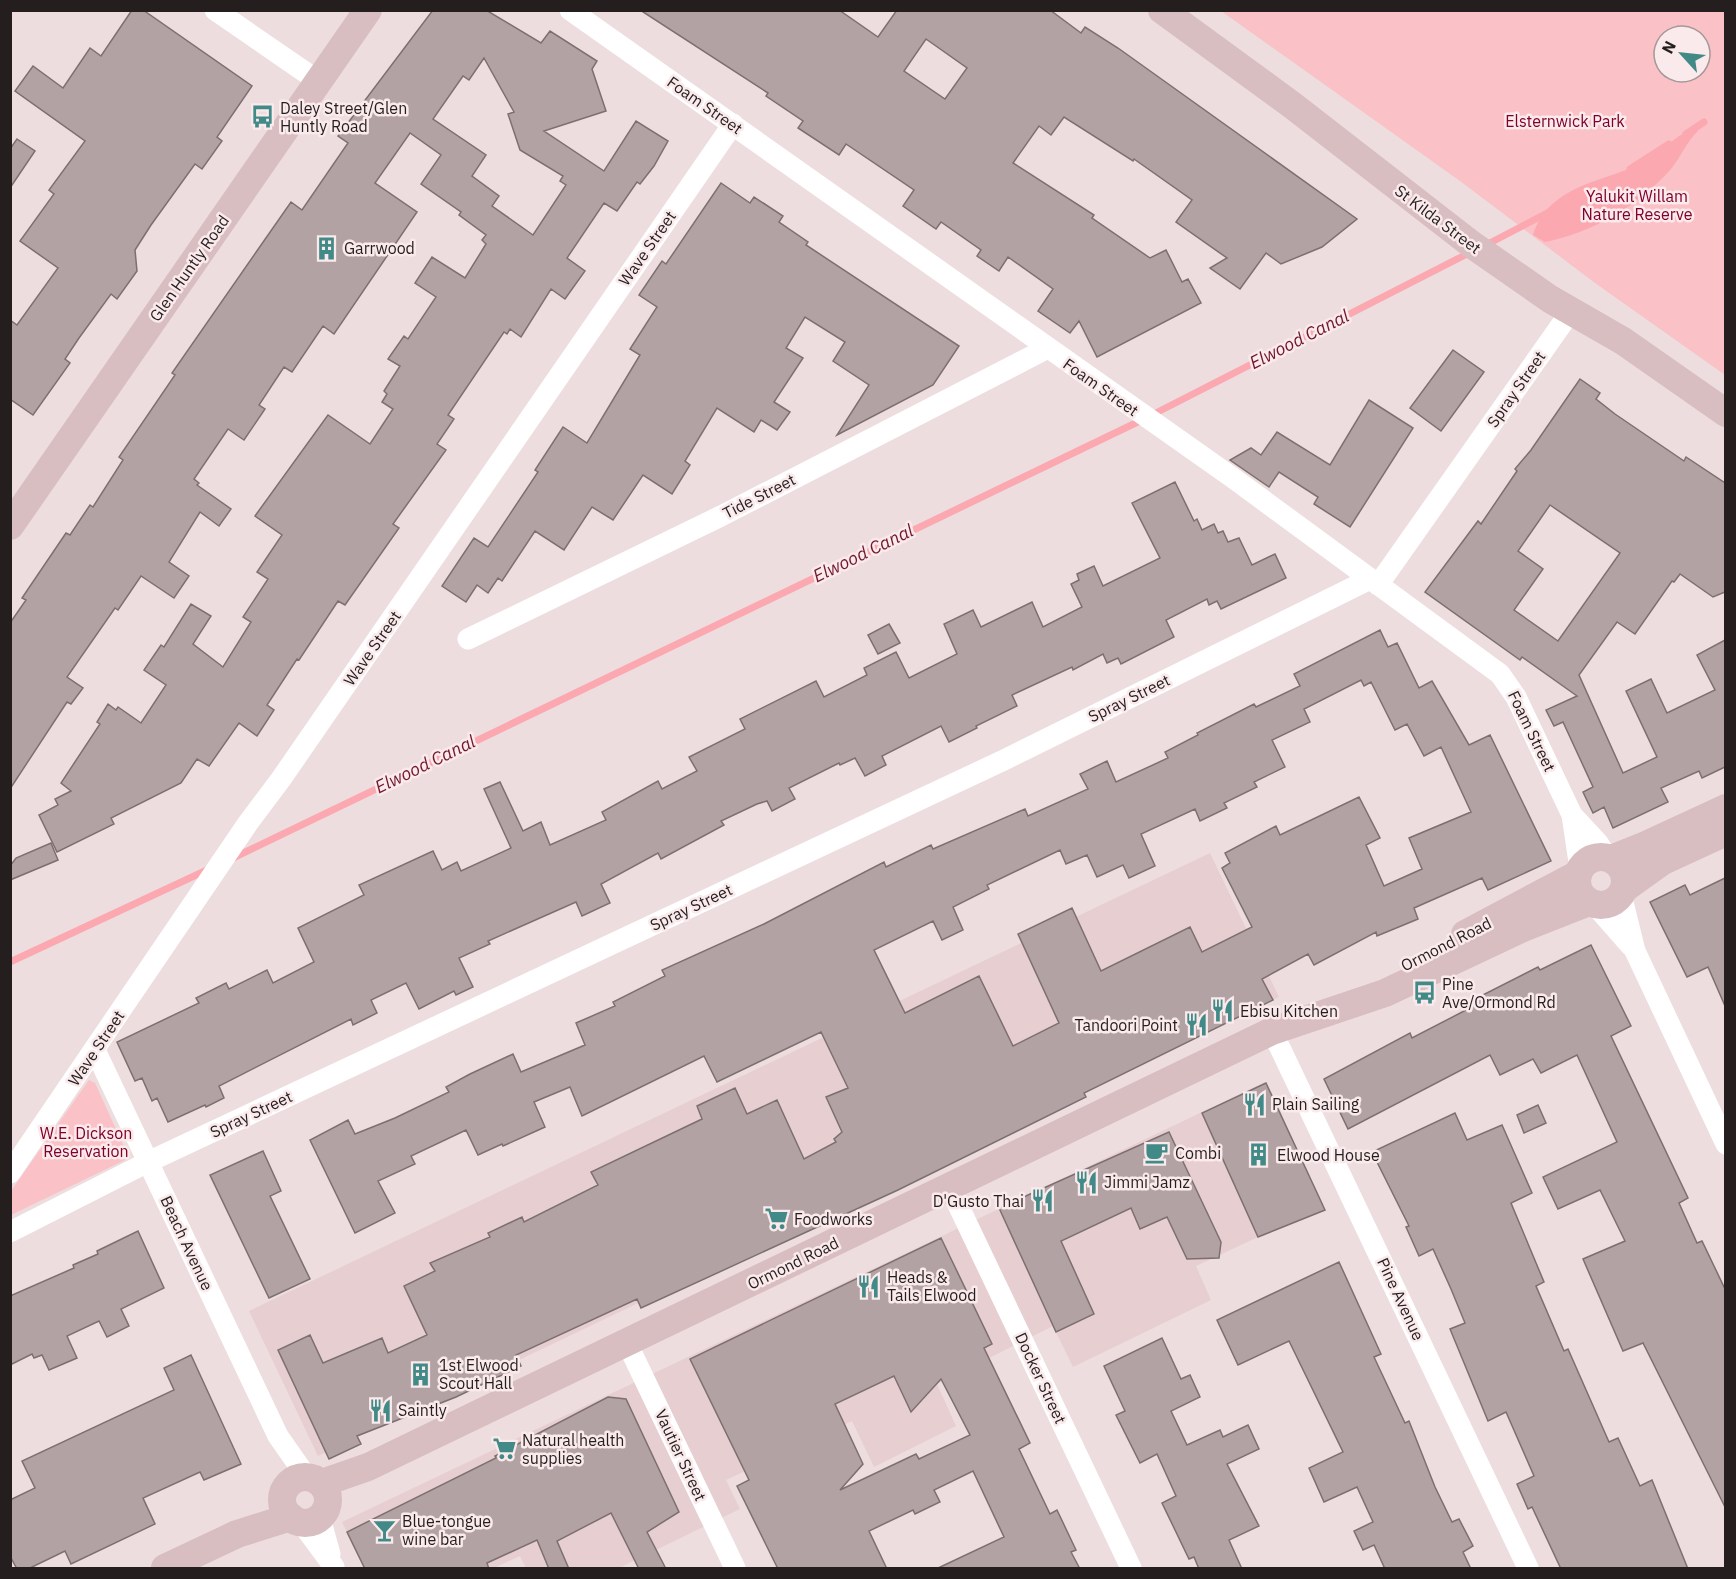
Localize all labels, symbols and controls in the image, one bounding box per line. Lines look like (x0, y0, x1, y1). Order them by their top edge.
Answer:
north arrow (1652, 24, 1712, 84)
text: N (1657, 37, 1680, 57)
street label: Foam Street (663, 72, 747, 138)
place label: Daley Street/Glen Huntly Road (280, 98, 407, 136)
bus stop icon: Daley Street/Glen Huntly Road (249, 104, 275, 130)
park label: Elsternwick Park (1505, 111, 1625, 131)
street label: St Kilda Street (1391, 180, 1485, 258)
park label: Yalukit Willam Nature Reserve (1582, 186, 1693, 224)
street label: Wave Street (614, 207, 680, 289)
street label: Glen Huntly Road (145, 211, 233, 325)
building icon: Garrwood (313, 235, 339, 261)
place label: Garrwood (344, 238, 415, 258)
water label: Elwood Canal (1245, 304, 1353, 374)
street label: Spray Street (1482, 347, 1550, 431)
street label: Foam Street (1059, 354, 1143, 420)
street label: Tide Street (719, 469, 799, 523)
water label: Elwood Canal (809, 519, 917, 587)
street label: Wave Street (339, 607, 405, 689)
street label: Spray Street (1085, 670, 1173, 726)
street label: Foam Street (1504, 687, 1560, 775)
water label: Elwood Canal (371, 730, 479, 798)
street label: Spray Street (647, 879, 735, 935)
street label: Ormond Road (1397, 913, 1495, 975)
place label: Pine Ave/Ormond Rd (1442, 974, 1556, 1012)
bus stop icon: Pine Ave/Ormond Rd (1411, 980, 1437, 1006)
restaurant icon: Ebisu Kitchen (1209, 998, 1235, 1024)
place label: Ebisu Kitchen (1240, 1001, 1338, 1021)
street label: Wave Street (63, 1006, 129, 1090)
restaurant icon: Tandoori Point (1183, 1012, 1209, 1038)
place label: Tandoori Point (1074, 1015, 1178, 1035)
street label: Spray Street (207, 1086, 295, 1142)
restaurant icon: Plain Sailing (1241, 1091, 1267, 1117)
place label: Plain Sailing (1272, 1094, 1360, 1114)
park label: W.E. Dickson Reservation (40, 1123, 132, 1161)
cafe icon: Combi (1144, 1140, 1170, 1166)
building icon: Elwood House (1246, 1142, 1272, 1168)
place label: Combi (1175, 1143, 1221, 1163)
place label: Elwood House (1277, 1145, 1380, 1165)
restaurant icon: Jimmi Jamz (1073, 1169, 1099, 1195)
place label: Jimmi Jamz (1104, 1172, 1190, 1192)
restaurant icon: D'Gusto Thai (1029, 1188, 1055, 1214)
place label: D'Gusto Thai (933, 1191, 1024, 1211)
street label: Beach Avenue (156, 1192, 218, 1294)
supermarket icon: Foodworks (763, 1206, 789, 1232)
place label: Foodworks (794, 1209, 873, 1229)
street label: Ormond Road (744, 1232, 842, 1294)
street label: Pine Avenue (1373, 1255, 1429, 1344)
place label: Heads & Tails Elwood (887, 1267, 977, 1305)
restaurant icon: Heads & Tails Elwood (856, 1273, 882, 1299)
street label: Docker Street (1011, 1329, 1071, 1427)
place label: 1st Elwood Scout Hall (439, 1355, 519, 1393)
building icon: 1st Elwood Scout Hall (408, 1361, 434, 1387)
restaurant icon: Saintly (367, 1397, 393, 1423)
place label: Saintly (398, 1400, 447, 1420)
street label: Vautier Street (651, 1406, 711, 1504)
place label: Natural health supplies (522, 1430, 624, 1468)
supermarket icon: Natural health supplies (491, 1436, 517, 1462)
place label: Blue-tongue wine bar (402, 1511, 491, 1549)
bar icon: Blue-tongue wine bar (371, 1517, 397, 1543)

